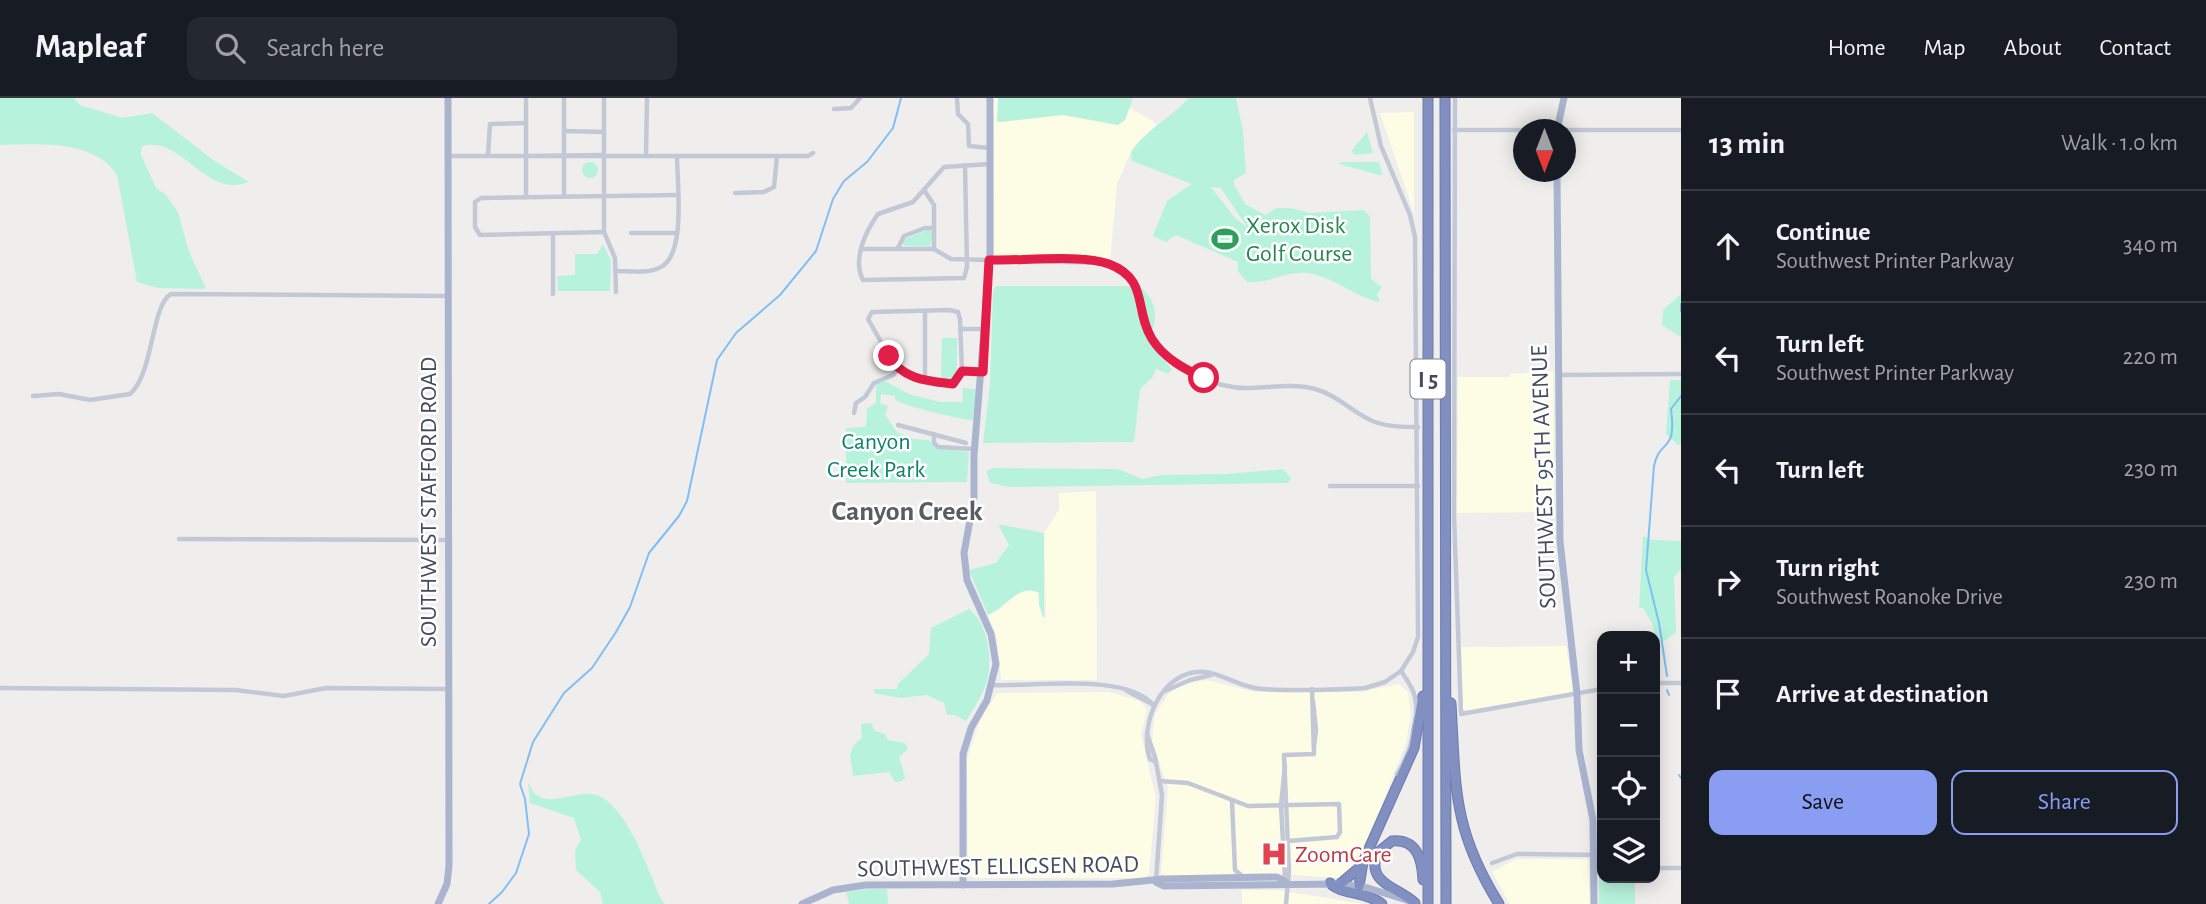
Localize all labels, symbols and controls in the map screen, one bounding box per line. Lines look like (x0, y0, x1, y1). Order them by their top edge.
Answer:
search box (187, 17, 677, 80)
icon: search (211, 29, 249, 67)
text: Mapleaf (35, 31, 145, 64)
text: Search here (267, 35, 384, 61)
text: Home (1828, 36, 1886, 60)
text: Map (1924, 36, 1966, 60)
text: About (2004, 36, 2061, 60)
text: Contact (2099, 36, 2171, 60)
north arrow (1513, 119, 1576, 182)
text: 13 min (1709, 129, 1785, 159)
text: Walk · 1.0 km (2061, 132, 2178, 155)
place label: Xerox Disk Golf Course (1246, 214, 1352, 266)
text: Continue (1776, 219, 1871, 245)
sports icon: Xerox Disk Golf Course (1210, 224, 1240, 254)
icon: ahead (1709, 227, 1747, 265)
text: 340 m (2123, 234, 2178, 257)
text: Southwest Printer Parkway (1776, 250, 2014, 273)
text: Turn left (1776, 331, 1864, 357)
icon: left (1709, 339, 1747, 377)
route end (873, 340, 904, 371)
street label: SOUTHWEST 95TH AVENUE (1527, 344, 1561, 609)
text: 220 m (2123, 346, 2178, 369)
street label: SOUTHWEST STAFFORD ROAD (417, 357, 441, 647)
road number: I 5 (1410, 360, 1446, 398)
route start (1188, 362, 1219, 393)
text: Southwest Printer Parkway (1776, 362, 2014, 385)
park label: Canyon Creek Park (827, 430, 925, 482)
icon: left (1709, 451, 1747, 489)
text: Turn left (1776, 457, 1864, 483)
text: 230 m (2124, 458, 2178, 481)
district label: Canyon Creek (831, 498, 983, 526)
text: Turn right (1776, 555, 1879, 581)
icon: right (1709, 563, 1747, 601)
text: 230 m (2124, 570, 2178, 593)
text: Southwest Roanoke Drive (1776, 586, 2003, 609)
map controls (1597, 631, 1660, 883)
button: + (1597, 631, 1660, 694)
icon: arrive (1709, 675, 1747, 713)
text: Arrive at destination (1776, 681, 1989, 707)
button: − (1597, 694, 1660, 757)
button: locate (1597, 757, 1660, 820)
button: Save (1709, 770, 1937, 835)
button: Share (1951, 770, 2178, 835)
button: layers (1597, 820, 1660, 883)
hospital icon: ZoomCare (1259, 839, 1289, 869)
place label: ZoomCare (1295, 843, 1392, 867)
street label: SOUTHWEST ELLIGSEN ROAD (857, 853, 1139, 881)

